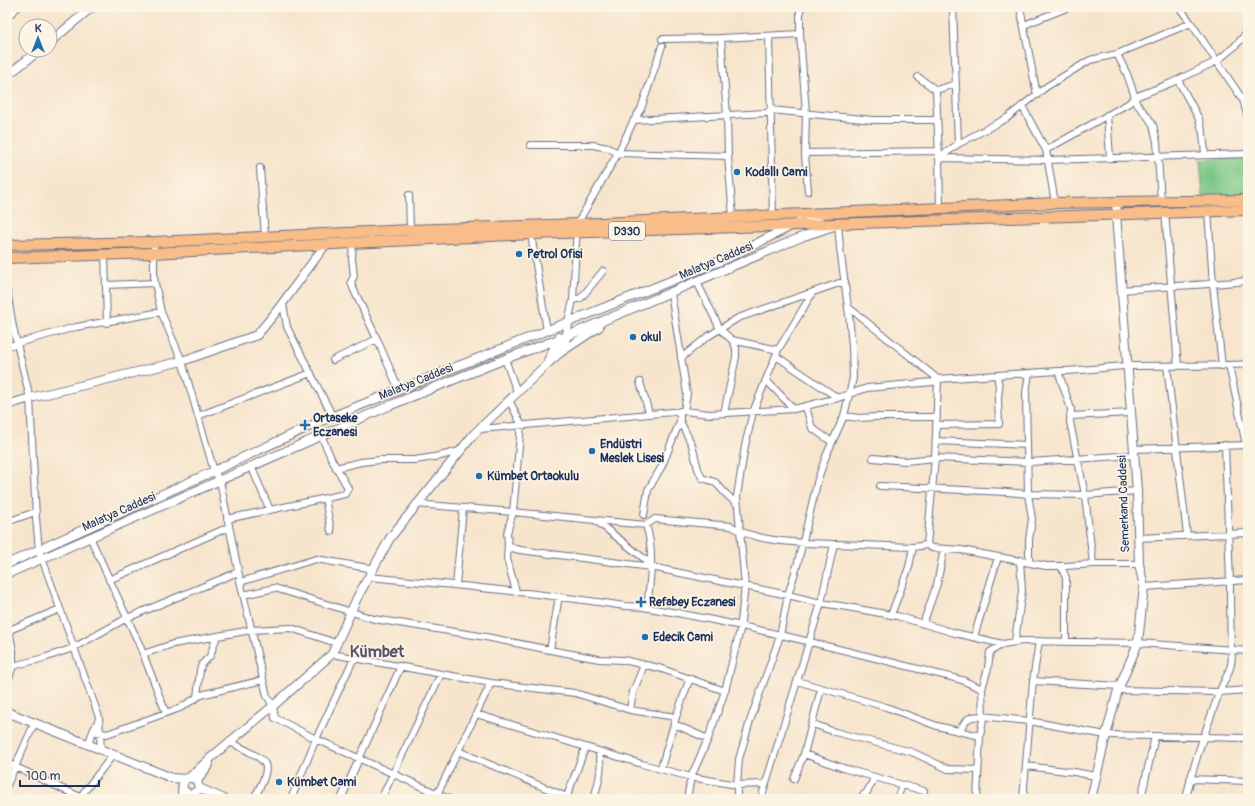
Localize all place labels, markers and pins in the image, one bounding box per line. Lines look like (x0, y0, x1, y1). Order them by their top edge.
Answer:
place label: Kodallı Cami (745, 165, 807, 180)
marker: Kodallı Cami (732, 167, 742, 177)
place label: Petrol Ofisi (527, 247, 582, 262)
marker: Petrol Ofisi (514, 249, 524, 259)
place label: okul (640, 330, 661, 345)
marker: okul (628, 332, 638, 342)
place label: Ortaseke Eczanesi (313, 411, 359, 440)
marker: Ortaseke Eczanesi (300, 420, 310, 430)
place label: Endüstri Meslek Lisesi (600, 437, 664, 466)
marker: Endüstri Meslek Lisesi (587, 446, 597, 456)
place label: Kümbet Ortaokulu (487, 469, 579, 484)
marker: Kümbet Ortaokulu (474, 471, 484, 481)
place label: Refabey Eczanesi (649, 595, 735, 610)
marker: Refabey Eczanesi (636, 597, 646, 607)
place label: Edecik Cami (653, 630, 713, 645)
marker: Edecik Cami (640, 632, 650, 642)
place label: Kümbet Cami (287, 775, 356, 790)
marker: Kümbet Cami (274, 777, 284, 787)

